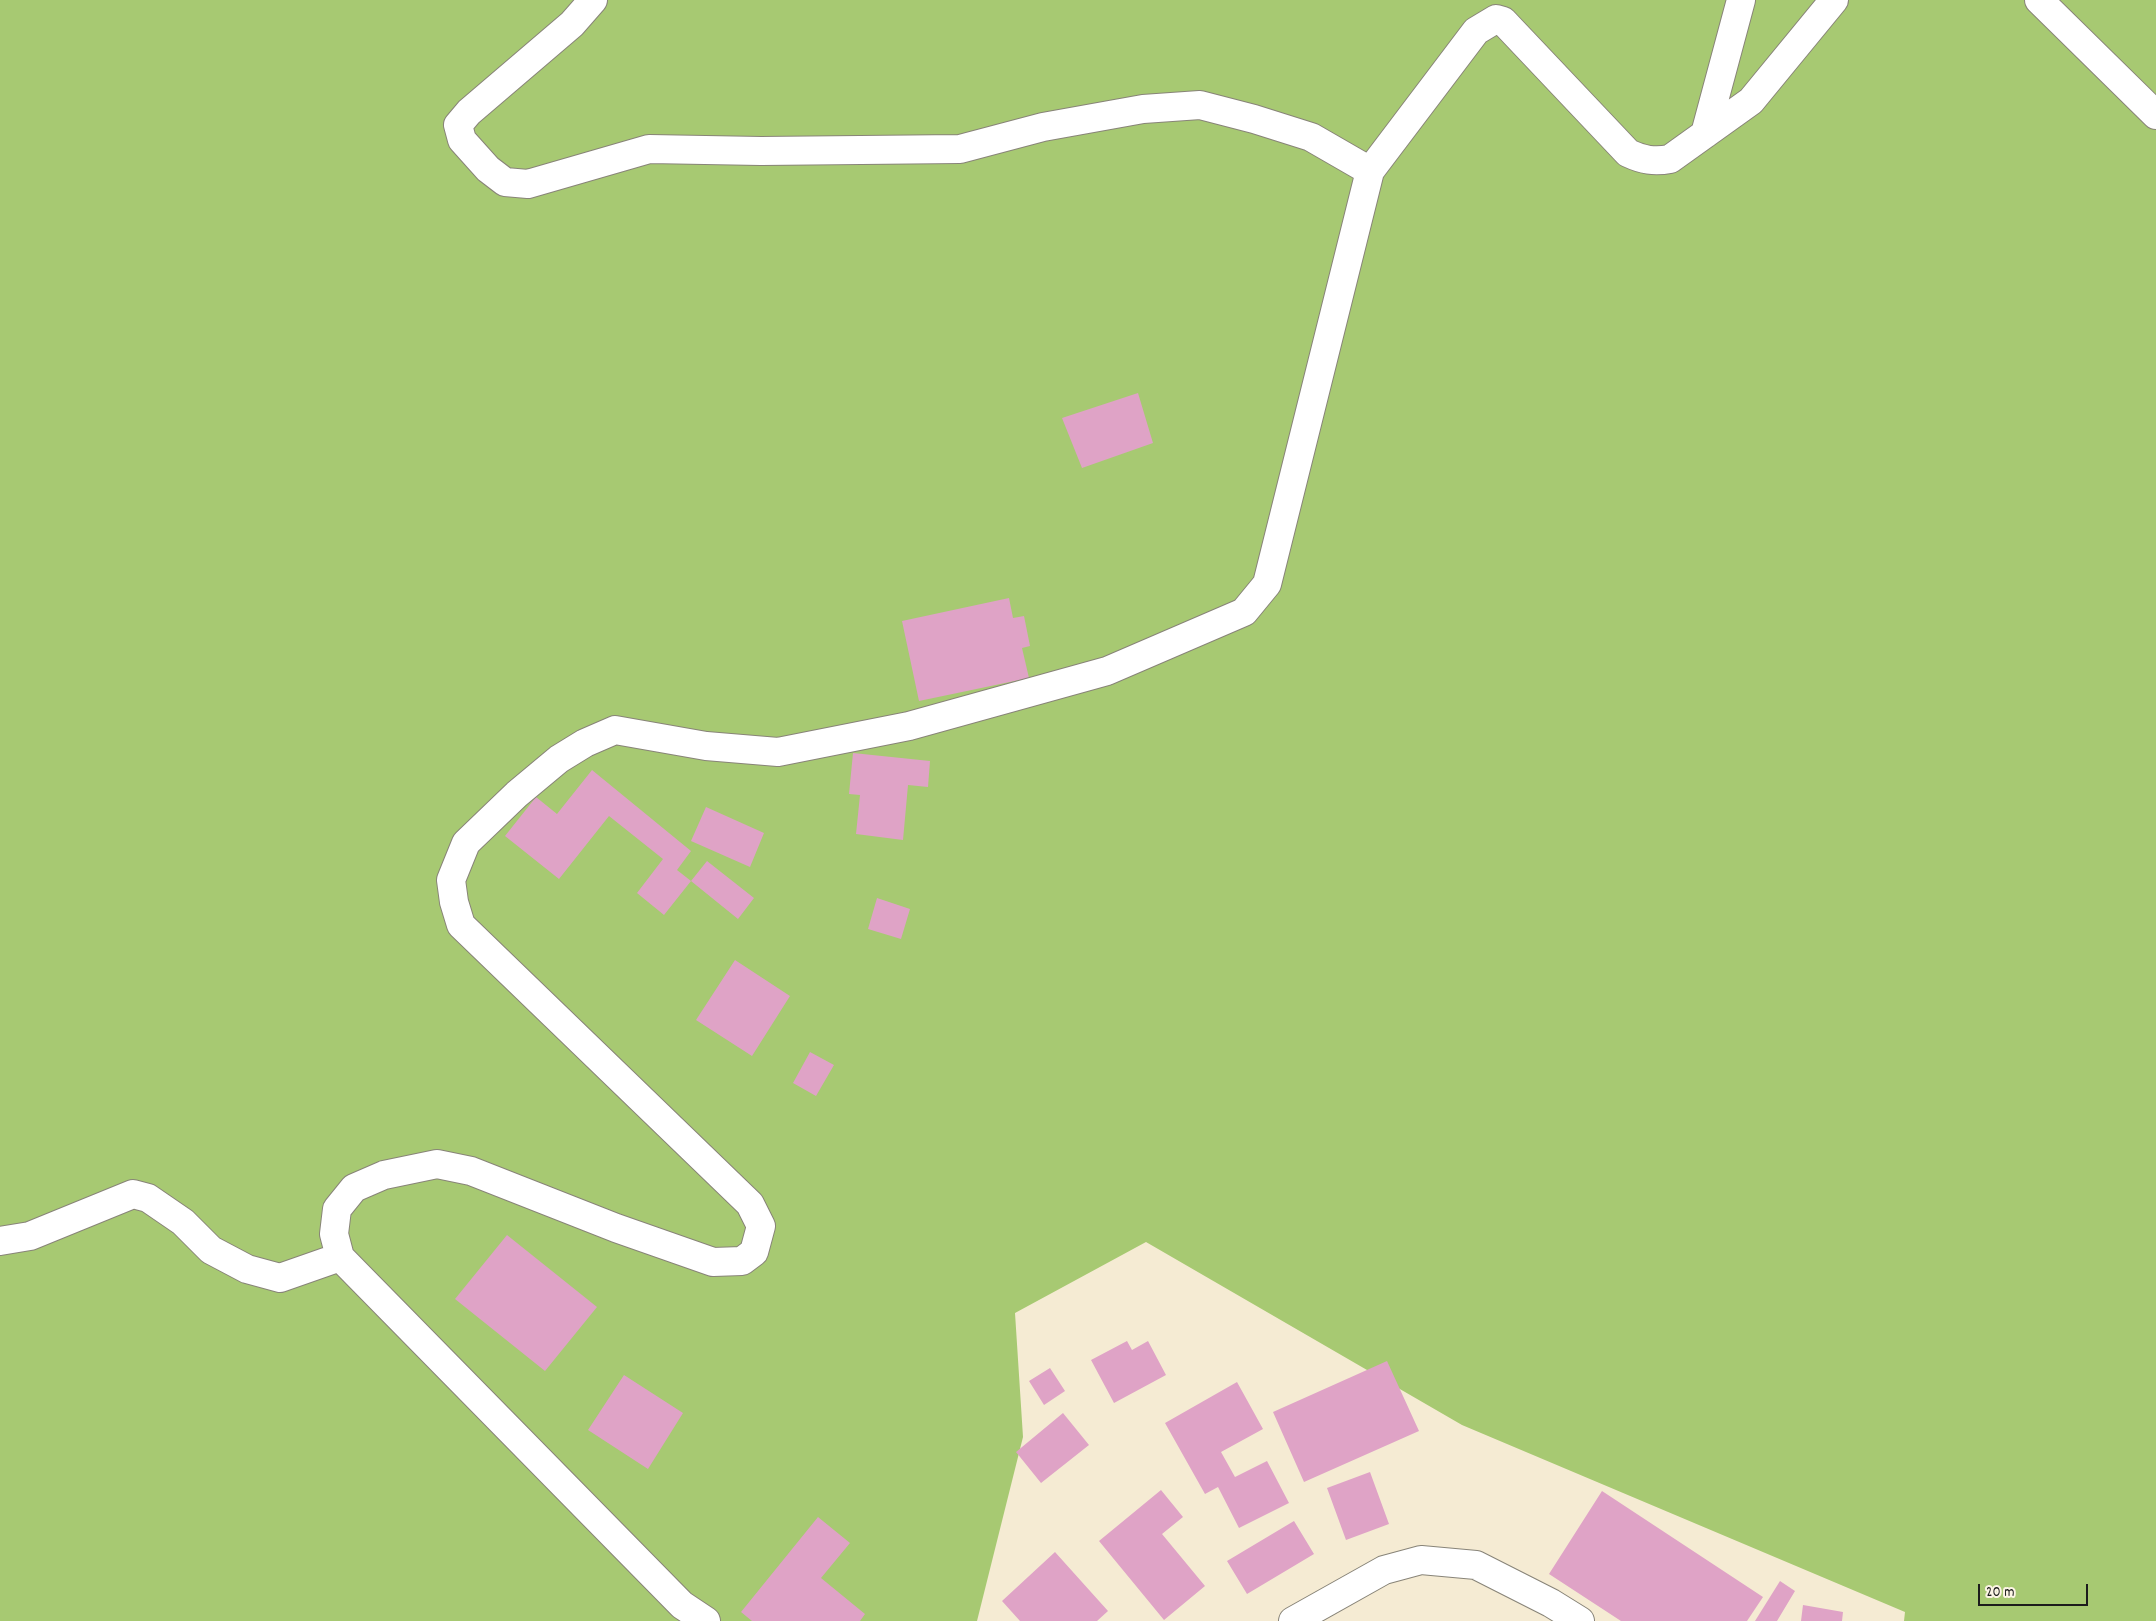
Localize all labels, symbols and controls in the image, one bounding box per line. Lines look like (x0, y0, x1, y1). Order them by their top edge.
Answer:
scale bar (1981, 1574, 2091, 1606)
text: 20 m (1986, 1582, 2014, 1604)

